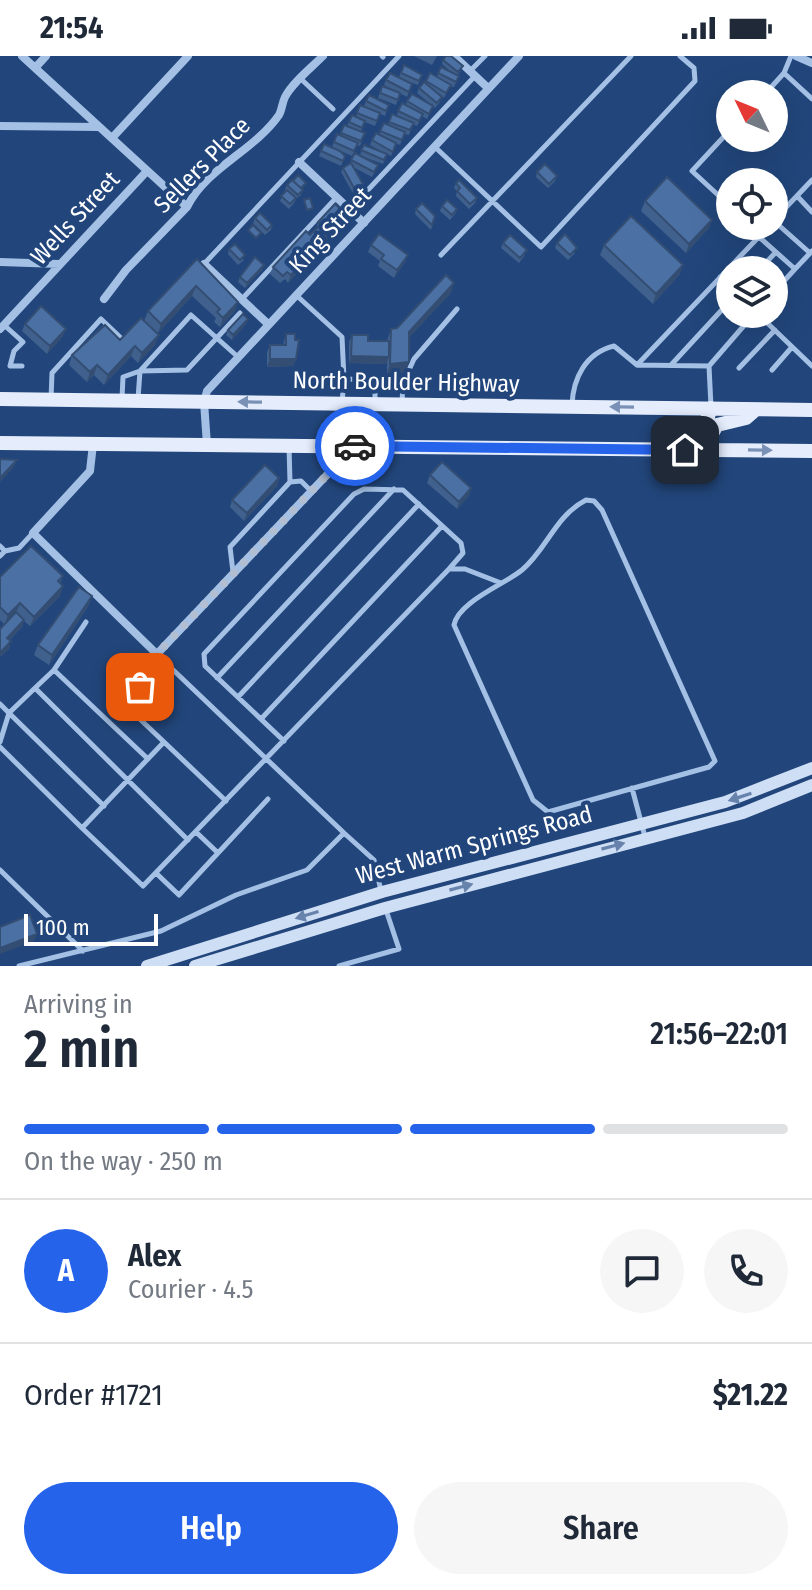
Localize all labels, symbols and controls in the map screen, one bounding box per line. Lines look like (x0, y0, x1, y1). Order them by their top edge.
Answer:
text: 21:54 (40, 10, 103, 46)
north arrow (716, 80, 788, 152)
map controls (716, 80, 788, 328)
street label: Sellers Place (148, 111, 256, 219)
street label: Wells Street (25, 165, 125, 270)
button: locate (716, 168, 788, 240)
street label: King Street (283, 181, 377, 279)
button: layers (716, 256, 788, 328)
street label: North Boulder Highway (292, 366, 520, 398)
one-way arrow (237, 396, 262, 409)
one-way arrow (609, 401, 634, 413)
courier (315, 406, 395, 486)
pin (651, 416, 719, 484)
icon: car (333, 424, 377, 468)
icon: home (663, 428, 707, 472)
one-way arrow (748, 444, 773, 456)
pin (106, 653, 174, 721)
icon: bag (118, 665, 162, 709)
one-way arrow (727, 792, 751, 804)
street label: West Warm Springs Road (353, 800, 595, 890)
one-way arrow (600, 839, 625, 851)
one-way arrow (449, 880, 473, 893)
one-way arrow (295, 909, 319, 922)
scale bar (24, 910, 158, 946)
text: 100 m (36, 914, 90, 941)
text: Arriving in (24, 989, 133, 1020)
text: 21:56–22:01 (650, 1016, 788, 1052)
text: 2 min (24, 1018, 140, 1081)
text: On the way · 250 m (24, 1146, 223, 1177)
button: chat (600, 1229, 684, 1313)
button: phone (704, 1229, 788, 1313)
text: Alex (128, 1238, 181, 1274)
text: A (58, 1253, 74, 1289)
text: Courier · 4.5 (128, 1274, 254, 1305)
text: Order #1721 (24, 1377, 163, 1413)
text: $21.22 (713, 1377, 788, 1413)
button: Help (24, 1482, 398, 1574)
button: Share (414, 1482, 788, 1574)

